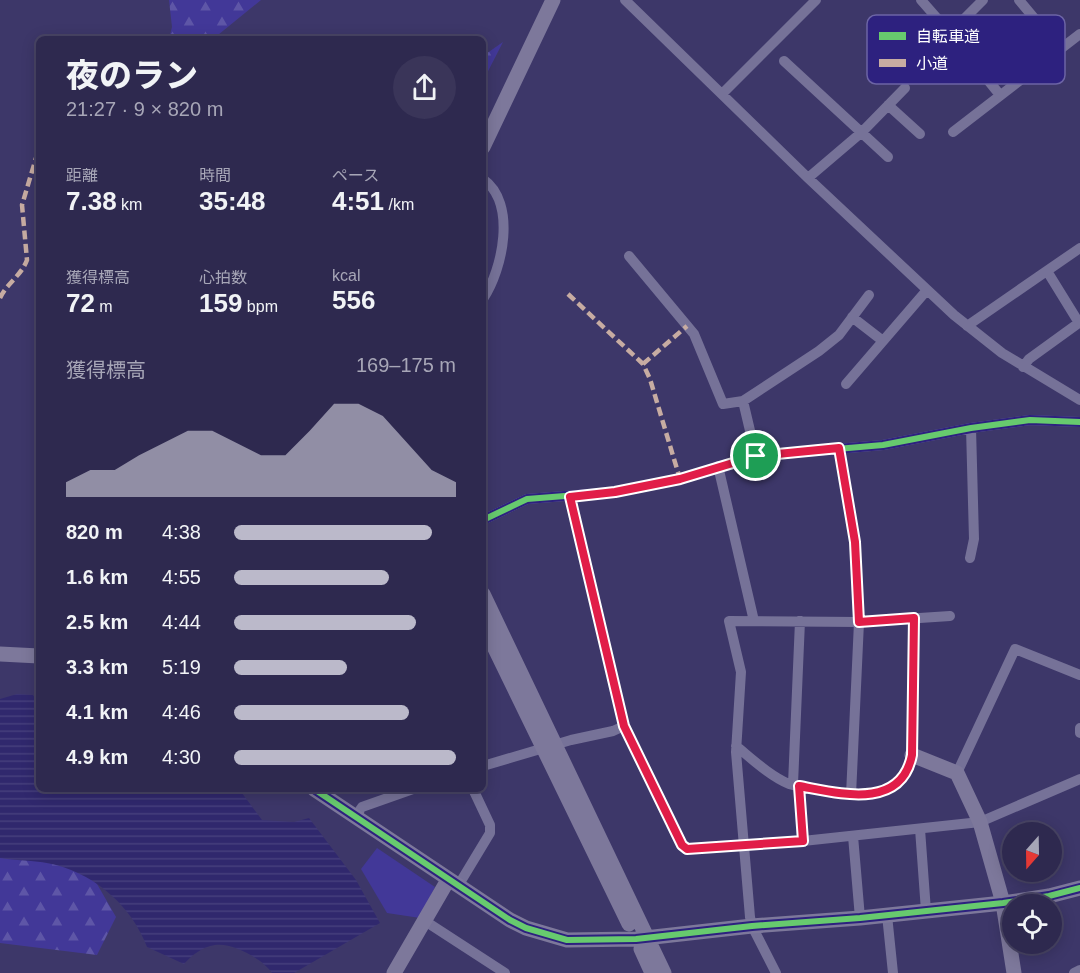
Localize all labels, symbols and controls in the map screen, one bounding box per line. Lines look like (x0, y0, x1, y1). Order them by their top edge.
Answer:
legend (867, 15, 1065, 84)
text: 自転車道 (916, 28, 980, 45)
text: 小道 (916, 55, 948, 72)
button: share (393, 56, 456, 119)
text: 夜のラン (66, 57, 198, 94)
text: 21:27 · 9 × 820 m (66, 98, 223, 120)
text: 距離 (66, 167, 98, 184)
text: 時間 (199, 167, 231, 184)
text: ペース (332, 167, 379, 184)
text: 7.38 (66, 186, 117, 216)
text: 35:48 (199, 186, 266, 216)
text: 4:51 (332, 186, 384, 216)
text: km (117, 196, 142, 213)
text: /km (384, 196, 414, 213)
text: kcal (332, 267, 360, 284)
text: 獲得標高 (66, 269, 130, 286)
text: 心拍数 (199, 269, 247, 286)
text: 556 (332, 285, 375, 315)
text: 72 (66, 288, 95, 318)
text: 159 (199, 288, 242, 318)
text: m (95, 298, 113, 315)
text: bpm (242, 298, 278, 315)
text: 169–175 m (356, 354, 456, 376)
text: 獲得標高 (66, 359, 146, 381)
pin (730, 430, 781, 481)
icon: arrive (739, 439, 772, 472)
text: 820 m (66, 521, 123, 543)
text: 4:38 (162, 521, 201, 543)
text: 1.6 km (66, 566, 128, 588)
text: 4:55 (162, 566, 201, 588)
text: 2.5 km (66, 611, 128, 633)
text: 4:44 (162, 611, 201, 633)
text: 3.3 km (66, 656, 128, 678)
text: 5:19 (162, 656, 201, 678)
text: 4.1 km (66, 701, 128, 723)
text: 4:46 (162, 701, 201, 723)
text: 4.9 km (66, 746, 128, 768)
text: 4:30 (162, 746, 201, 768)
north arrow (1002, 822, 1062, 882)
map controls (1002, 822, 1062, 954)
button: locate (1002, 894, 1062, 954)

